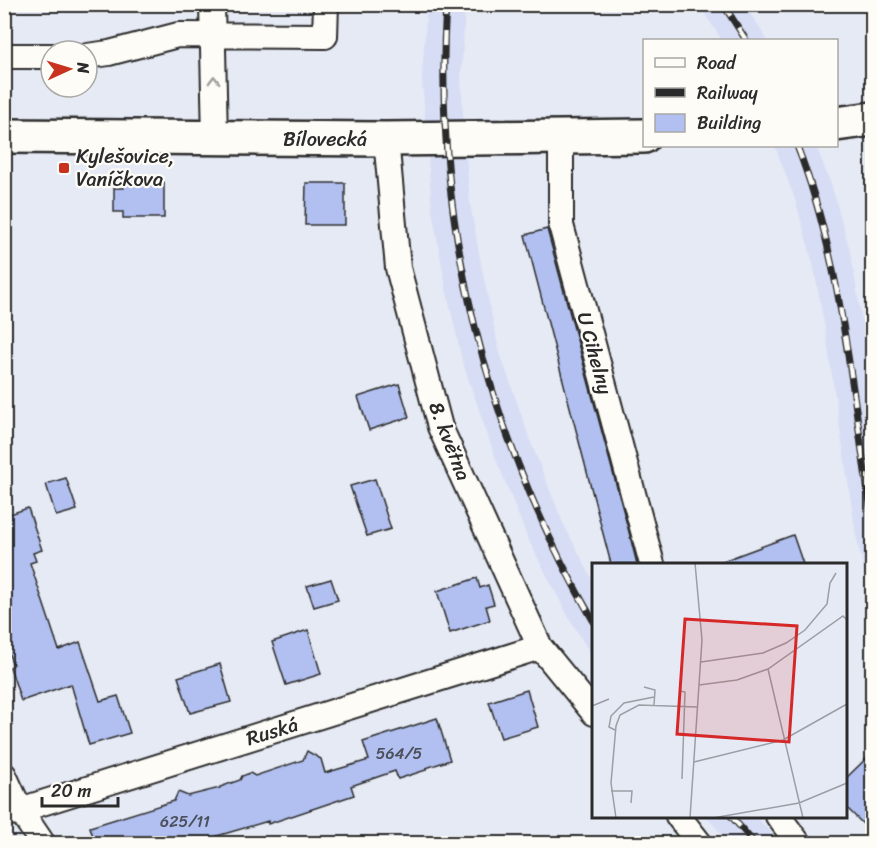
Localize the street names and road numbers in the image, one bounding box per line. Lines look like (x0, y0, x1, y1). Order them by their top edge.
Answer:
street label: Bílovecká (283, 122, 367, 157)
street label: U Cihelny (567, 308, 622, 399)
street label: 8. května (418, 396, 481, 486)
street label: Ruská (242, 707, 302, 756)

